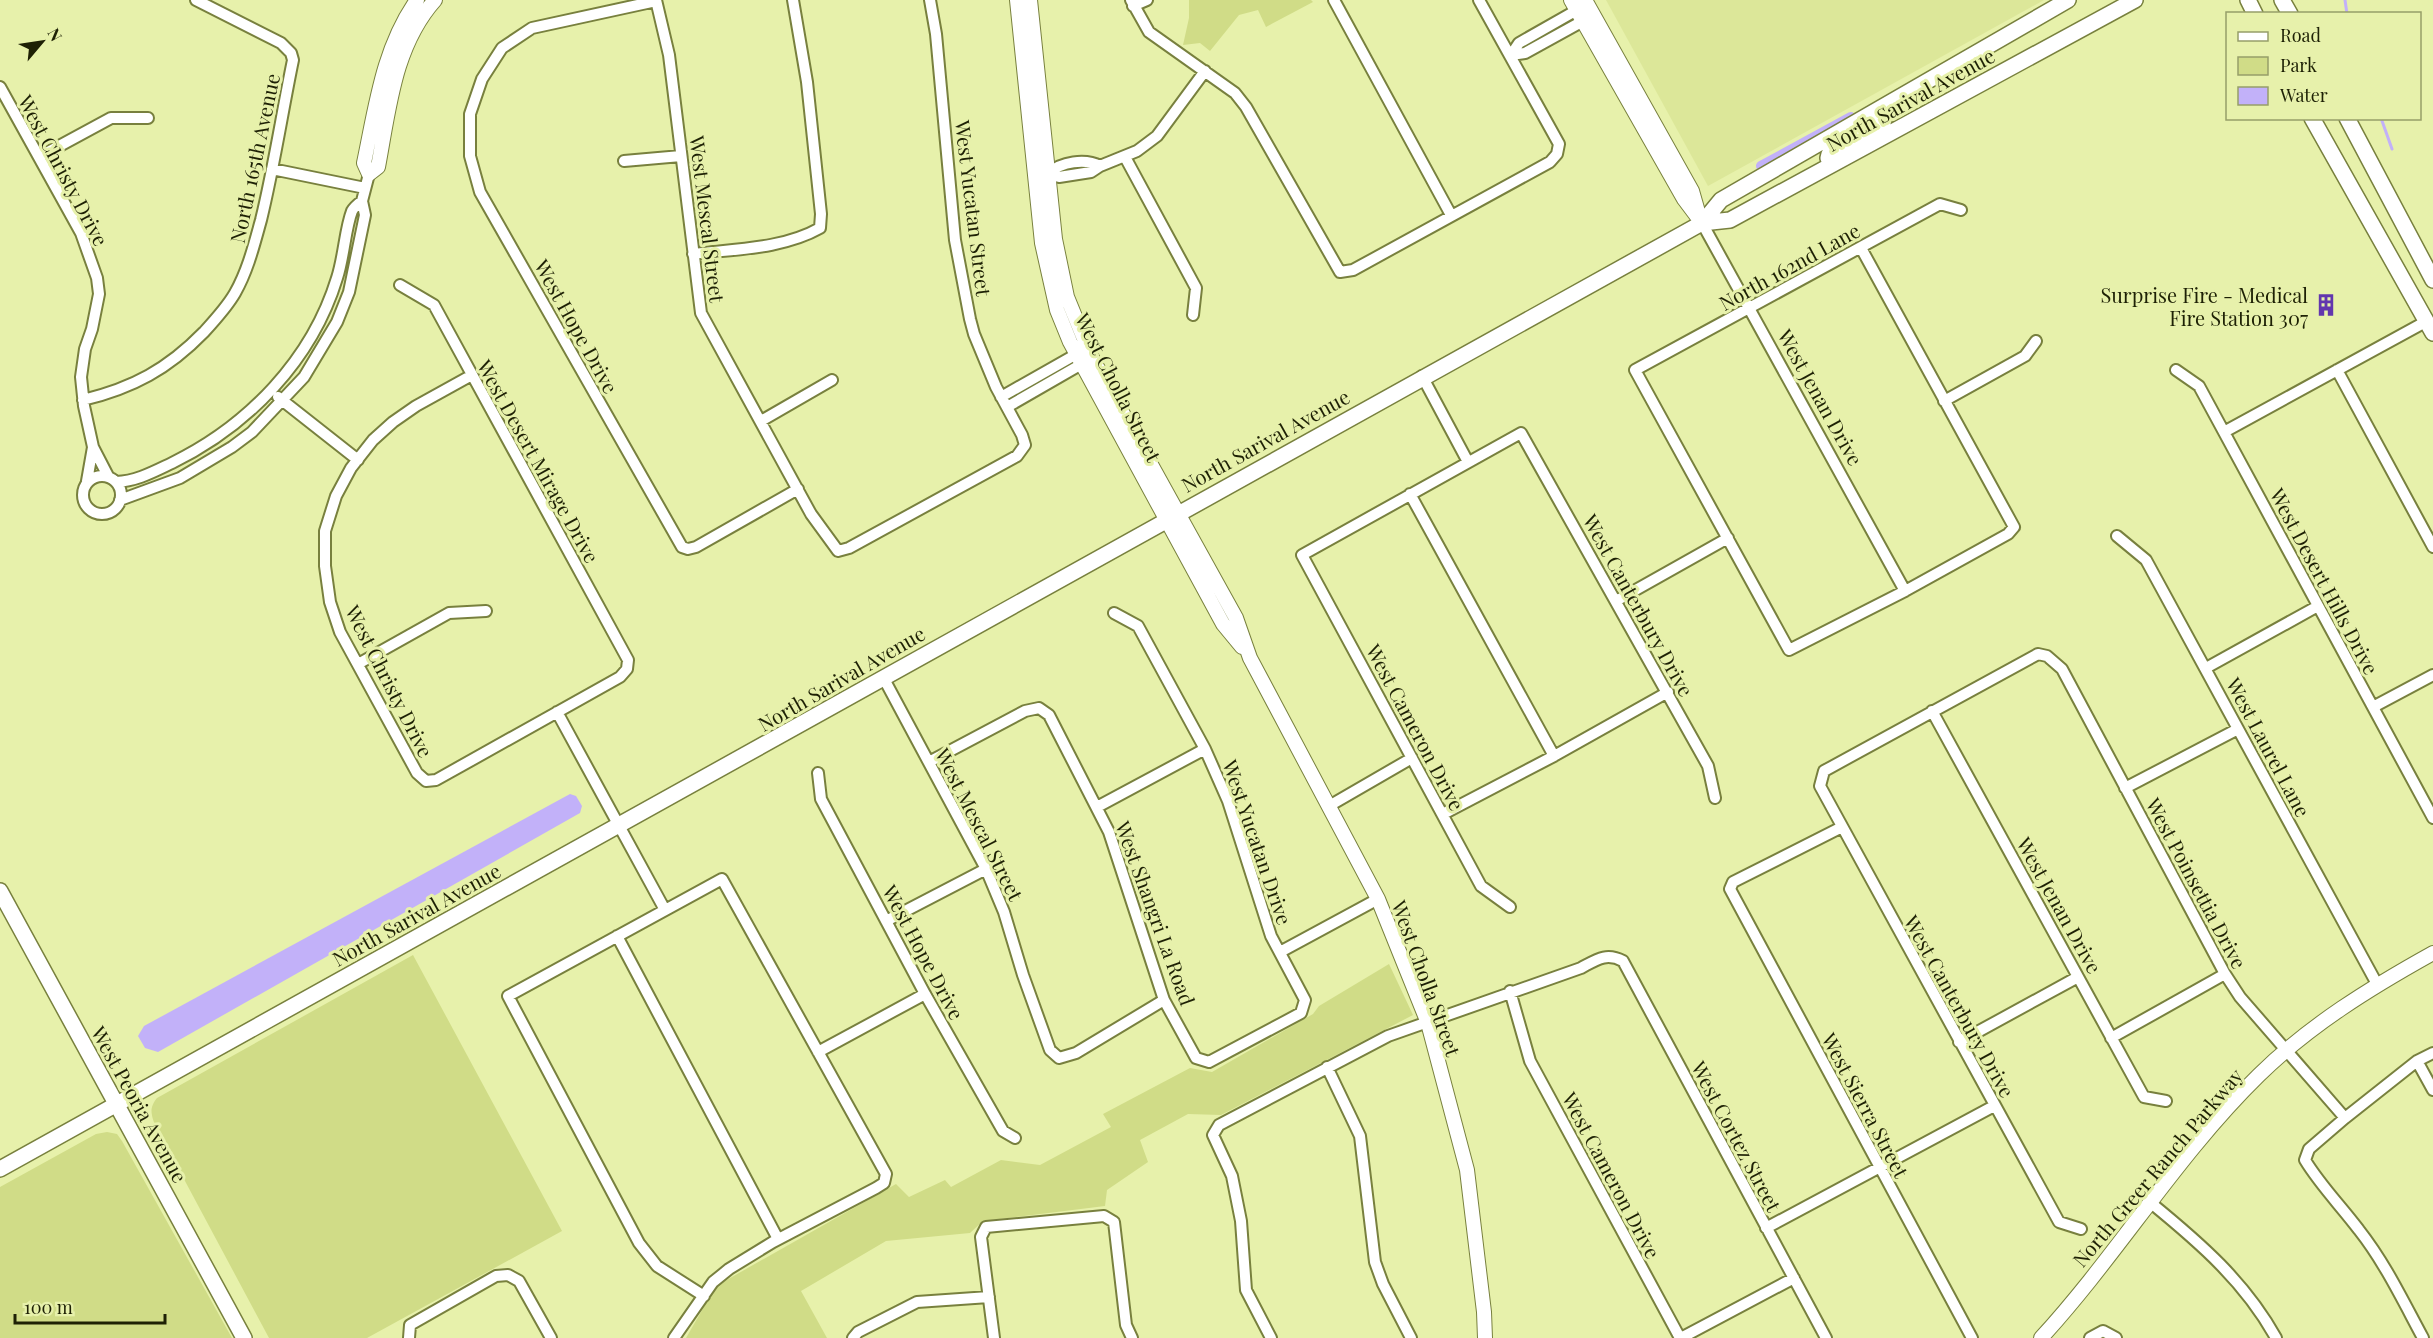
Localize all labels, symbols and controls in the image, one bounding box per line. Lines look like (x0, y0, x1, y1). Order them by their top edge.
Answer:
north arrow (12, 12, 72, 72)
legend (2226, 12, 2421, 120)
text: Road (2280, 23, 2321, 47)
text: N (44, 24, 68, 45)
street label: North Sarival Avenue (1821, 41, 1999, 157)
text: Park (2280, 53, 2317, 77)
street label: North 165th Avenue (223, 71, 285, 245)
text: Water (2279, 83, 2328, 107)
street label: West Christy Drive (12, 89, 115, 250)
street label: West Yucatan Street (950, 117, 998, 298)
street label: West Mescal Street (684, 133, 732, 305)
street label: North 162nd Lane (1714, 216, 1864, 316)
street label: West Hope Drive (529, 253, 625, 398)
place label: Surprise Fire - Medical Fire Station 307 (2100, 281, 2308, 331)
building icon: Surprise Fire - Medical Fire Station 307 (2313, 292, 2339, 318)
street label: West Cholla Street (1069, 307, 1169, 467)
street label: West Jenan Drive (1772, 323, 1870, 470)
street label: West Desert Mirage Drive (471, 354, 606, 567)
street label: North Sarival Avenue (1176, 382, 1354, 498)
street label: West Desert Hills Drive (2264, 482, 2386, 679)
street label: West Canterbury Drive (1577, 508, 1700, 701)
street label: West Christy Drive (340, 599, 440, 762)
street label: North Sarival Avenue (753, 619, 929, 737)
street label: West Cameron Drive (1360, 638, 1471, 815)
street label: West Laurel Lane (2220, 672, 2317, 821)
street label: West Mescal Street (929, 742, 1031, 906)
street label: West Yucatan Drive (1217, 755, 1299, 928)
street label: West Poinsettia Drive (2140, 792, 2253, 973)
street label: West Shangri La Road (1110, 816, 1202, 1009)
street label: West Jenan Drive (2011, 831, 2109, 978)
street label: North Sarival Avenue (327, 856, 505, 972)
street label: West Hope Drive (877, 879, 971, 1024)
street label: West Cholla Street (1386, 896, 1468, 1060)
street label: West Canterbury Drive (1898, 909, 2021, 1102)
street label: West Peoria Avenue (85, 1020, 194, 1187)
street label: West Sierra Street (1816, 1027, 1916, 1183)
street label: West Cortez Street (1686, 1055, 1788, 1217)
street label: North Greer Ranch Parkway (2066, 1062, 2248, 1272)
street label: West Cameron Drive (1556, 1086, 1667, 1263)
scale bar (15, 1287, 165, 1325)
text: 100 m (24, 1295, 73, 1319)

